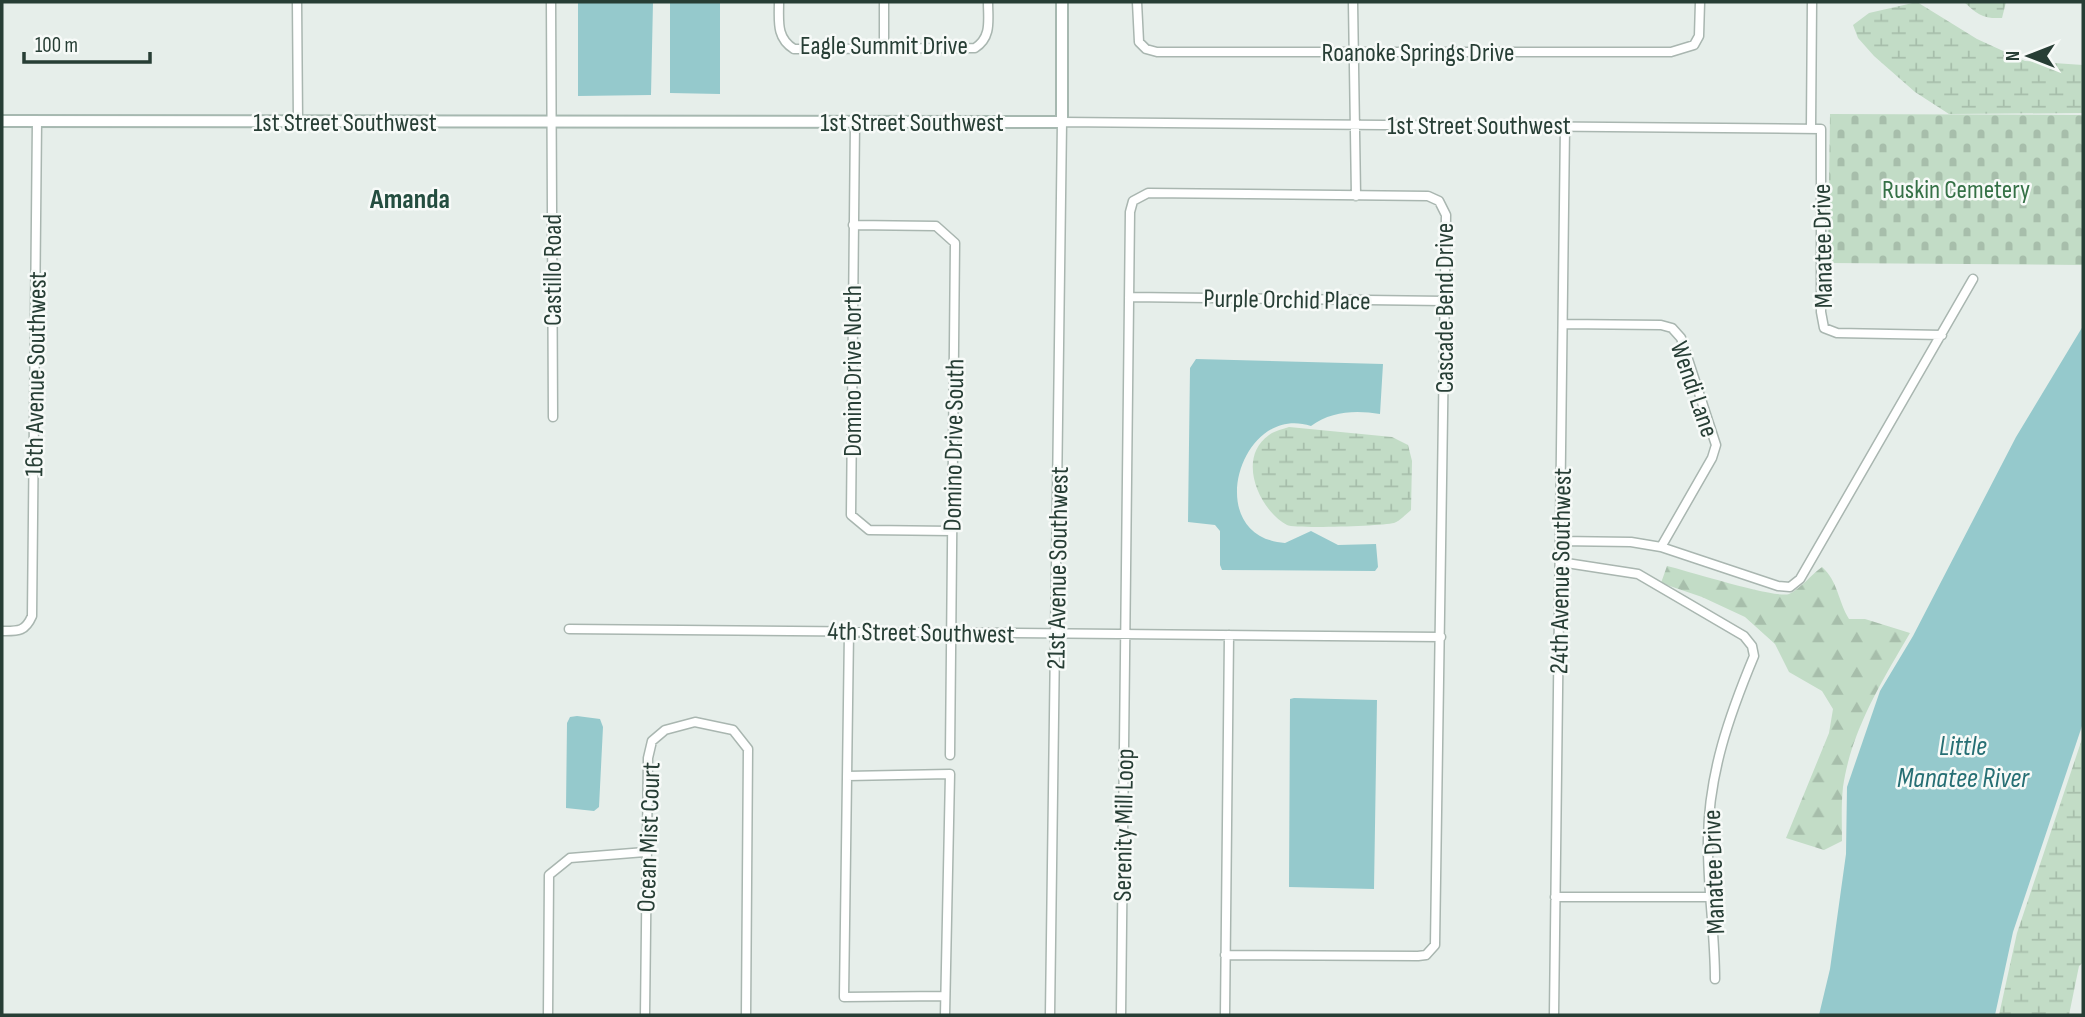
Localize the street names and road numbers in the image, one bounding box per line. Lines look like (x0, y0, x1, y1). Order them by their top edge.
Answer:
street label: Eagle Summit Drive (800, 31, 968, 62)
street label: Roanoke Springs Drive (1321, 38, 1515, 69)
street label: 1st Street Southwest (253, 108, 437, 139)
street label: 1st Street Southwest (820, 108, 1004, 139)
street label: 1st Street Southwest (1387, 111, 1571, 142)
street label: Manatee Drive (1807, 183, 1840, 309)
street label: Castillo Road (538, 214, 569, 326)
street label: Cascade Bend Drive (1430, 223, 1461, 393)
street label: 16th Avenue Southwest (19, 271, 54, 477)
street label: Purple Orchid Place (1203, 284, 1371, 317)
street label: Domino Drive North (838, 285, 869, 457)
street label: Wendi Lane (1663, 338, 1724, 441)
street label: Domino Drive South (937, 358, 972, 532)
street label: 21st Avenue Southwest (1041, 466, 1076, 670)
street label: 24th Avenue Southwest (1544, 468, 1579, 674)
street label: 4th Street Southwest (827, 616, 1015, 651)
street label: Serenity Mill Loop (1108, 748, 1141, 902)
street label: Ocean Mist Court (631, 761, 668, 913)
street label: Manatee Drive (1697, 809, 1732, 935)

